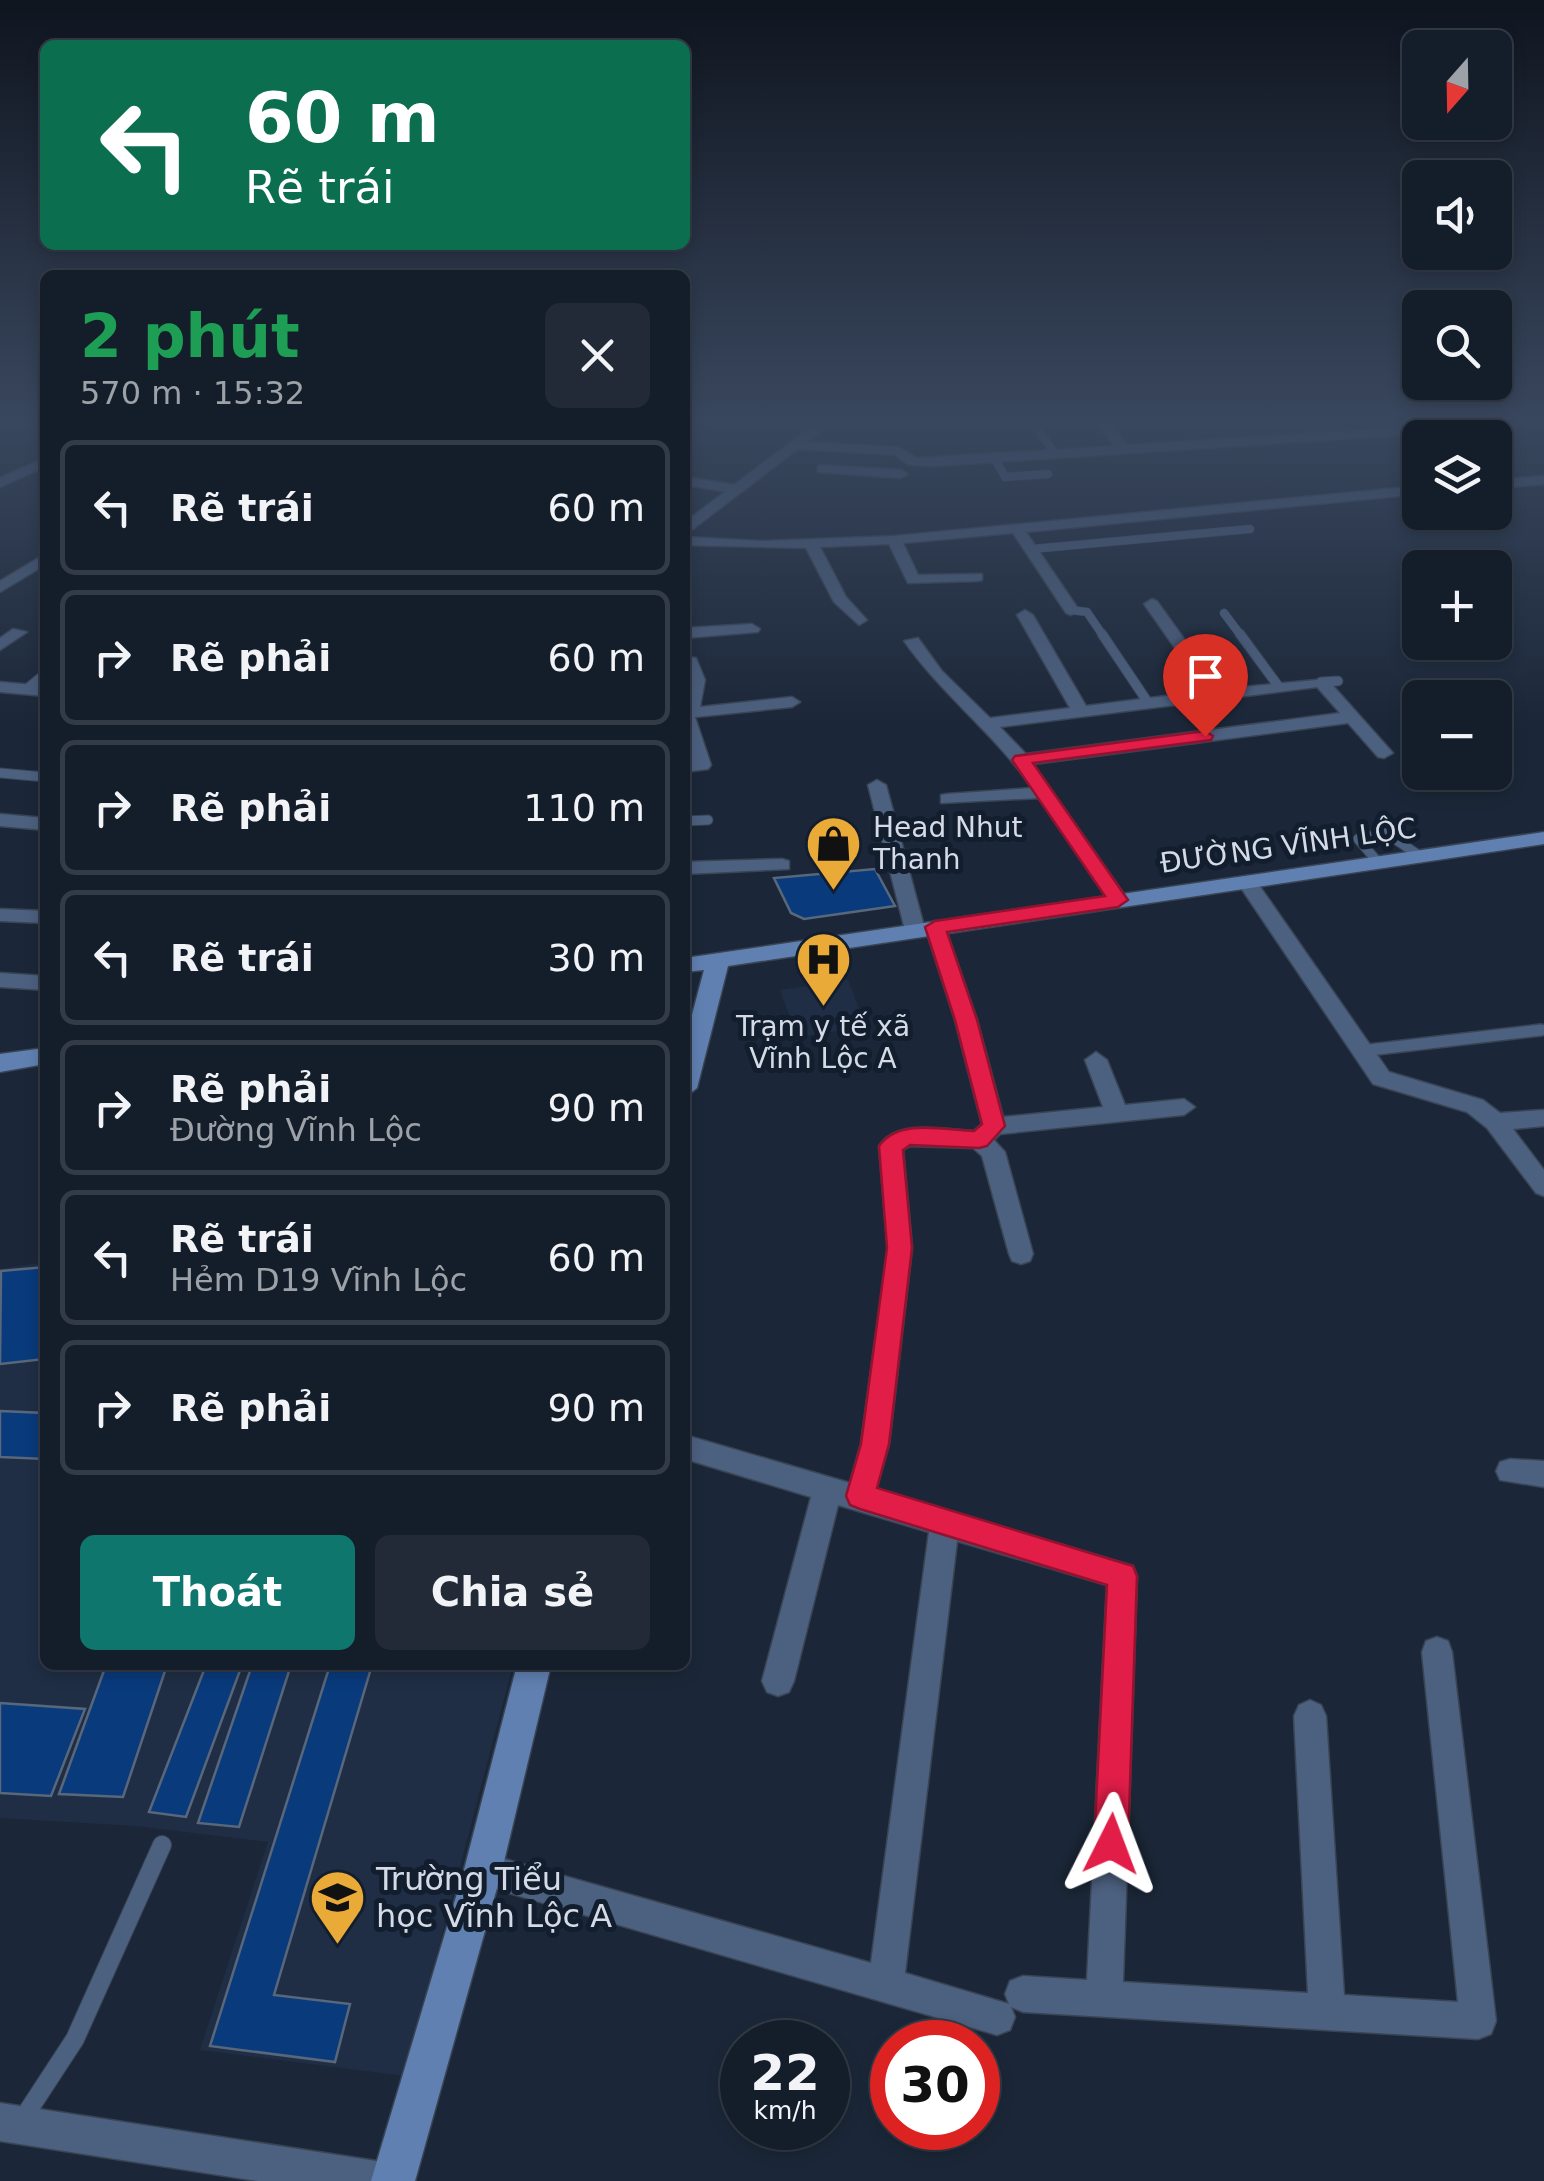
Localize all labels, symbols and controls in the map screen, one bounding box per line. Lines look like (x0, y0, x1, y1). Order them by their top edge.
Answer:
north arrow (1402, 30, 1512, 140)
map controls (1402, 30, 1512, 790)
text: 60 m (245, 77, 440, 159)
icon: left (80, 80, 210, 210)
button: sound (1402, 160, 1512, 270)
text: Rẽ trái (245, 161, 394, 214)
button: search (1402, 290, 1512, 400)
text: 2 phút (80, 301, 300, 371)
button: close (545, 303, 650, 408)
text: 570 m · 15:32 (80, 374, 305, 412)
button: layers (1402, 420, 1512, 530)
icon: left (85, 480, 140, 535)
text: Rẽ trái (170, 486, 314, 530)
text: 60 m (548, 486, 645, 530)
button: + (1402, 550, 1512, 660)
icon: right (85, 630, 140, 685)
pin (1163, 634, 1248, 737)
text: Rẽ phải (170, 636, 331, 680)
text: 60 m (548, 636, 645, 680)
icon: arrive (1178, 649, 1233, 704)
button: − (1402, 680, 1512, 790)
icon: right (85, 780, 140, 835)
text: Rẽ phải (170, 786, 331, 830)
text: 110 m (523, 786, 645, 830)
street label: ĐƯỜNG VĨNH LỘC (1158, 810, 1418, 880)
place label: Head Nhut Thanh (872, 811, 1023, 876)
shop icon: Head Nhut Thanh (804, 813, 864, 892)
icon: left (85, 930, 140, 985)
hospital icon: Trạm y tế xã Vĩnh Lộc A (793, 930, 853, 1009)
text: Rẽ trái (170, 936, 314, 980)
text: 30 m (548, 936, 645, 980)
place label: Trạm y tế xã Vĩnh Lộc A (735, 1010, 910, 1075)
text: Rẽ phải (170, 1067, 331, 1111)
icon: right (85, 1080, 140, 1135)
text: 90 m (548, 1086, 645, 1130)
text: Đường Vĩnh Lộc (170, 1111, 422, 1149)
text: Rẽ trái (170, 1217, 314, 1261)
icon: left (85, 1230, 140, 1285)
text: 60 m (548, 1236, 645, 1280)
text: Hẻm D19 Vĩnh Lộc (170, 1261, 467, 1299)
icon: right (85, 1380, 140, 1435)
text: Rẽ phải (170, 1386, 331, 1430)
text: 90 m (548, 1386, 645, 1430)
button: Thoát (80, 1535, 355, 1650)
button: Chia sẻ (375, 1535, 650, 1650)
position arrow (1059, 1792, 1163, 1896)
place label: Trường Tiểu học Vĩnh Lộc A (375, 1860, 612, 1935)
school or university icon: Trường Tiểu học Vĩnh Lộc A (307, 1867, 367, 1946)
speed limit sign: 30 (870, 2020, 1000, 2150)
text: 22 (750, 2044, 820, 2102)
text: km/h (753, 2096, 817, 2125)

